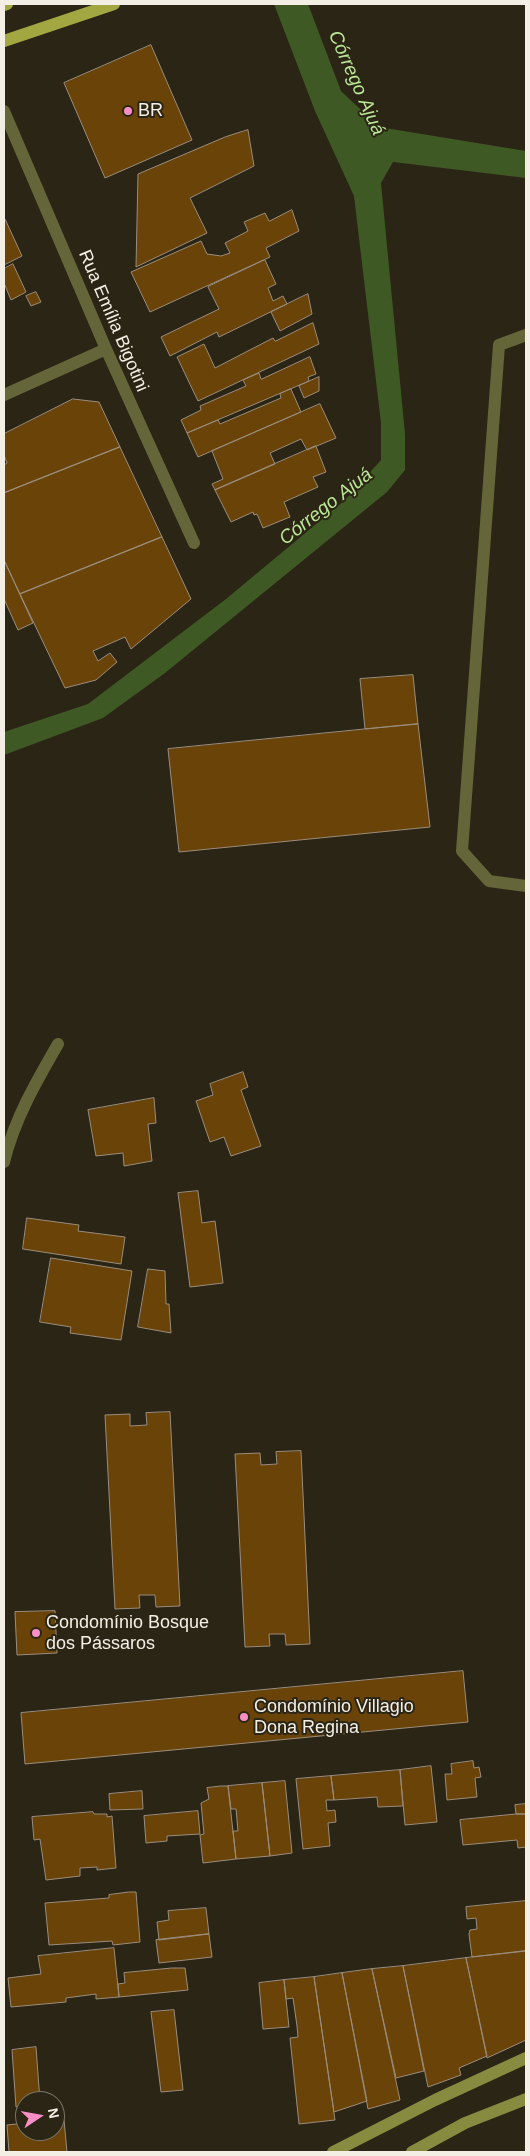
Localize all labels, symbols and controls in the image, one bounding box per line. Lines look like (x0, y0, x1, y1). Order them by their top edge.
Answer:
water label: Córrego Ajuá (323, 27, 389, 139)
place label: BR (138, 100, 163, 122)
marker: BR (122, 105, 134, 117)
street label: Rua Emília Bigotini (73, 247, 153, 395)
water label: Córrego Ajuá (275, 464, 377, 550)
place label: Condomínio Bosque dos Pássaros (46, 1612, 209, 1655)
marker: Condomínio Bosque dos Pássaros (30, 1627, 42, 1639)
place label: Condomínio Villagio Dona Regina (254, 1696, 414, 1738)
marker: Condomínio Villagio Dona Regina (238, 1711, 250, 1723)
north arrow (15, 2091, 65, 2141)
text: N (45, 2106, 63, 2120)

